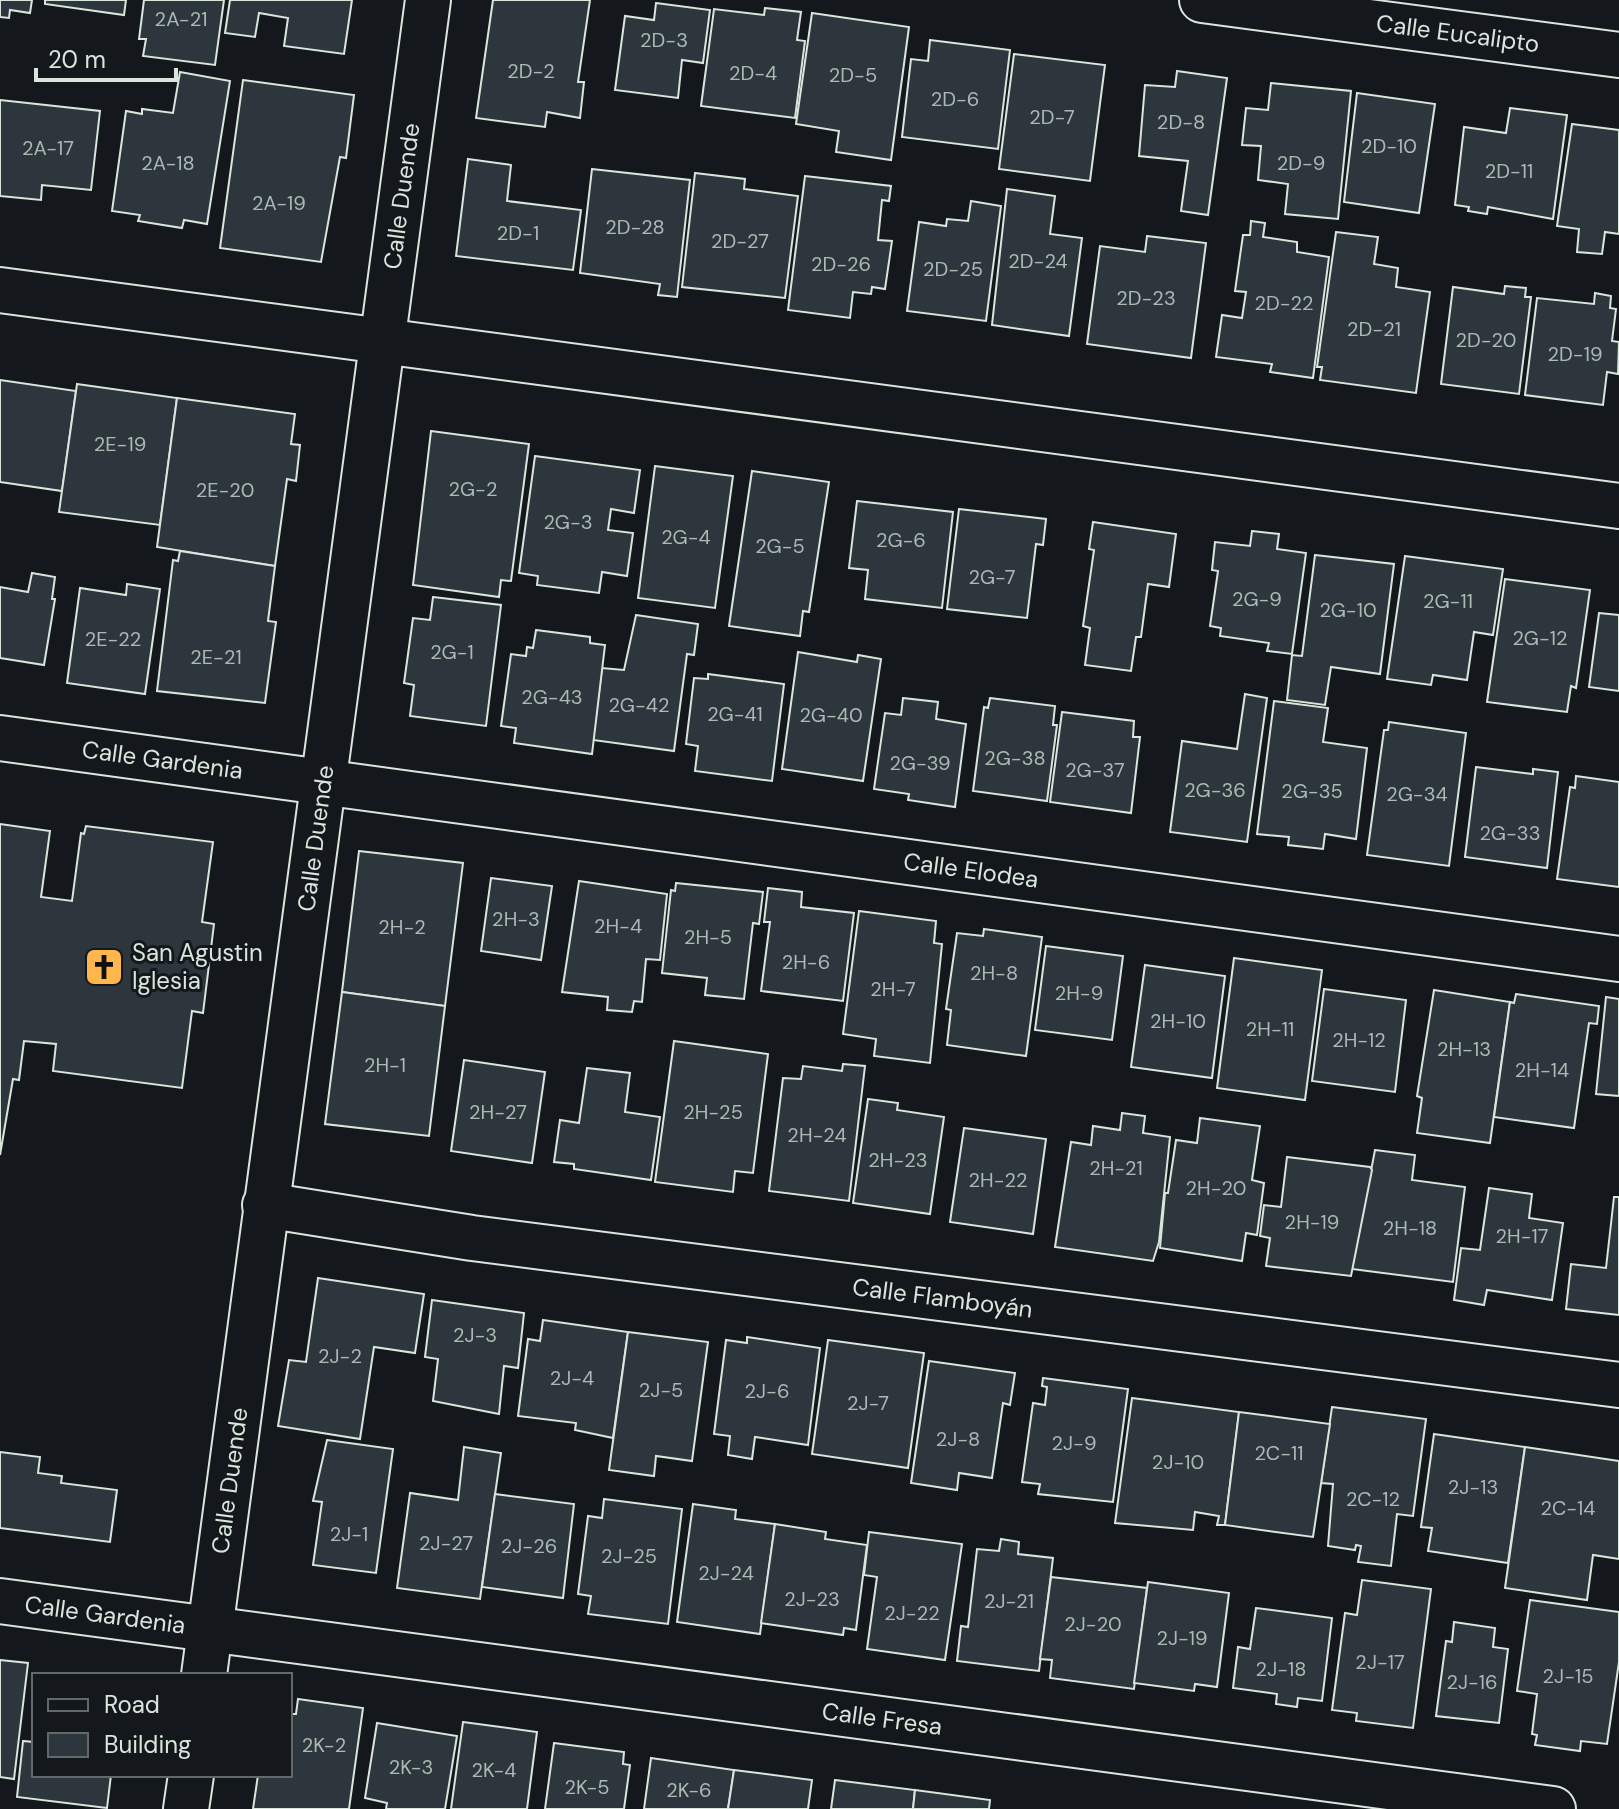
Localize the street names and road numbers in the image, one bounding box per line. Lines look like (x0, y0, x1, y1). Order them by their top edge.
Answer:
street label: Calle Eucalipto (1374, 7, 1541, 59)
street label: Calle Duende (376, 121, 426, 271)
street label: Calle Gardenia (80, 733, 245, 786)
street label: Calle Duende (290, 763, 341, 914)
street label: Calle Elodea (902, 845, 1041, 895)
street label: Calle Flamboyán (851, 1271, 1035, 1325)
street label: Calle Duende (204, 1406, 255, 1556)
street label: Calle Gardenia (23, 1588, 187, 1641)
street label: Calle Fresa (820, 1695, 944, 1742)

